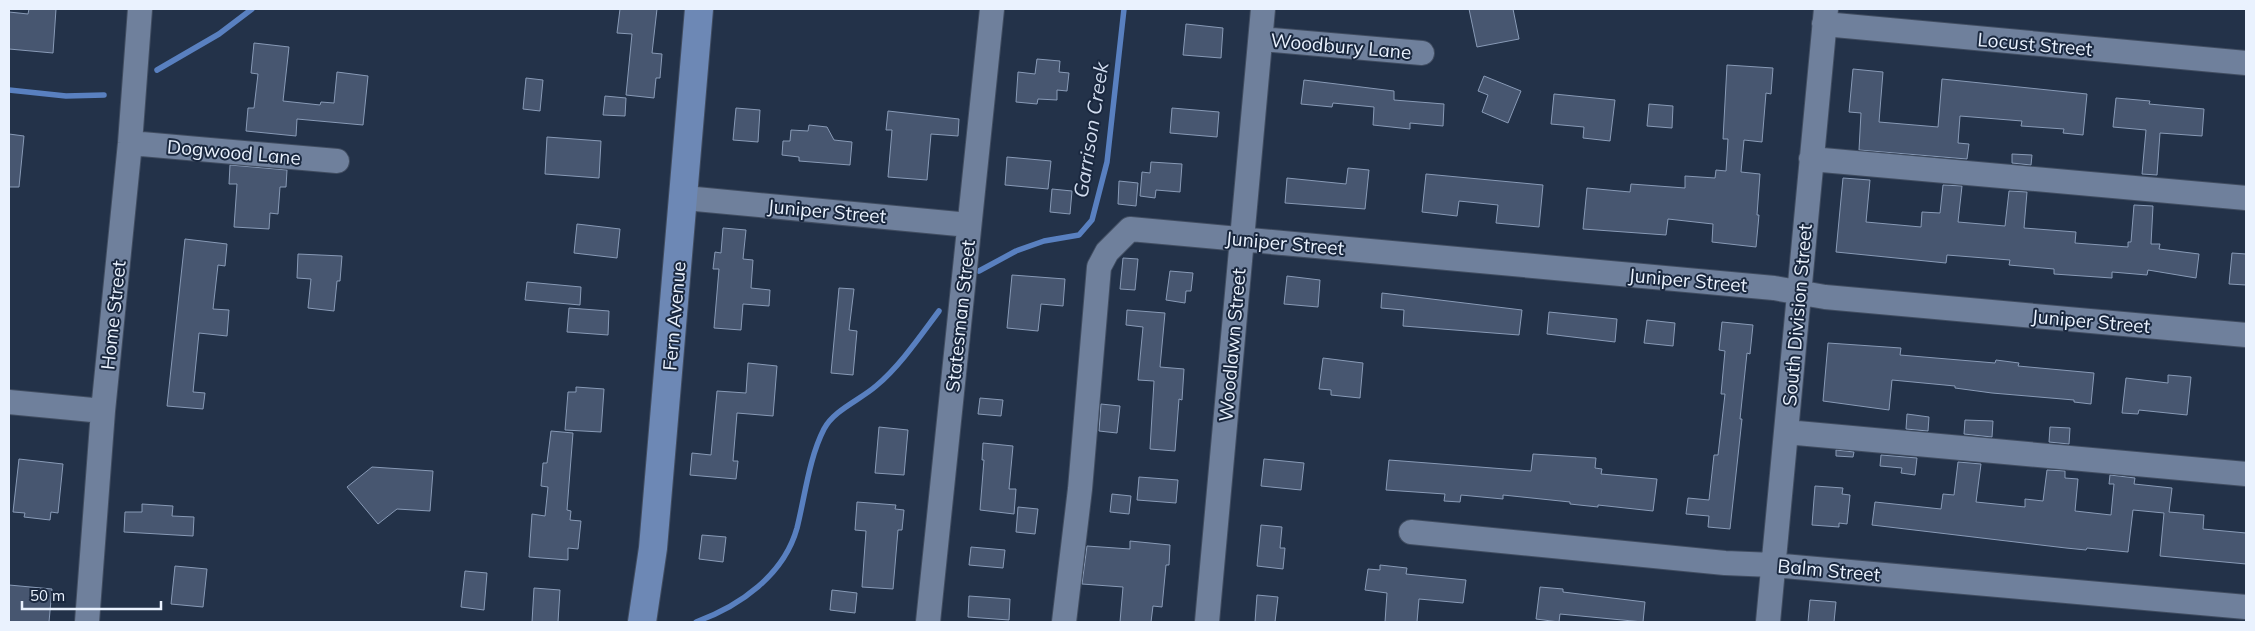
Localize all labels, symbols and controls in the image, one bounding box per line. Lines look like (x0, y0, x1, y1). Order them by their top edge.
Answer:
street label: Locust Street (1977, 27, 2094, 61)
street label: Woodbury Lane (1270, 28, 1412, 64)
water label: Garrison Creek (1067, 60, 1114, 200)
street label: Dogwood Lane (166, 134, 302, 170)
street label: Juniper Street (767, 194, 888, 228)
street label: South Division Street (1777, 222, 1817, 407)
street label: Juniper Street (1225, 226, 1346, 260)
street label: Statesman Street (940, 238, 980, 393)
street label: Home Street (95, 259, 131, 371)
street label: Fern Avenue (657, 260, 691, 372)
street label: Juniper Street (1628, 263, 1749, 297)
street label: Woodlawn Street (1213, 267, 1251, 423)
street label: Juniper Street (2031, 304, 2152, 338)
street label: Balm Street (1777, 554, 1882, 586)
scale bar (22, 578, 161, 610)
text: 50 m (30, 586, 65, 605)

